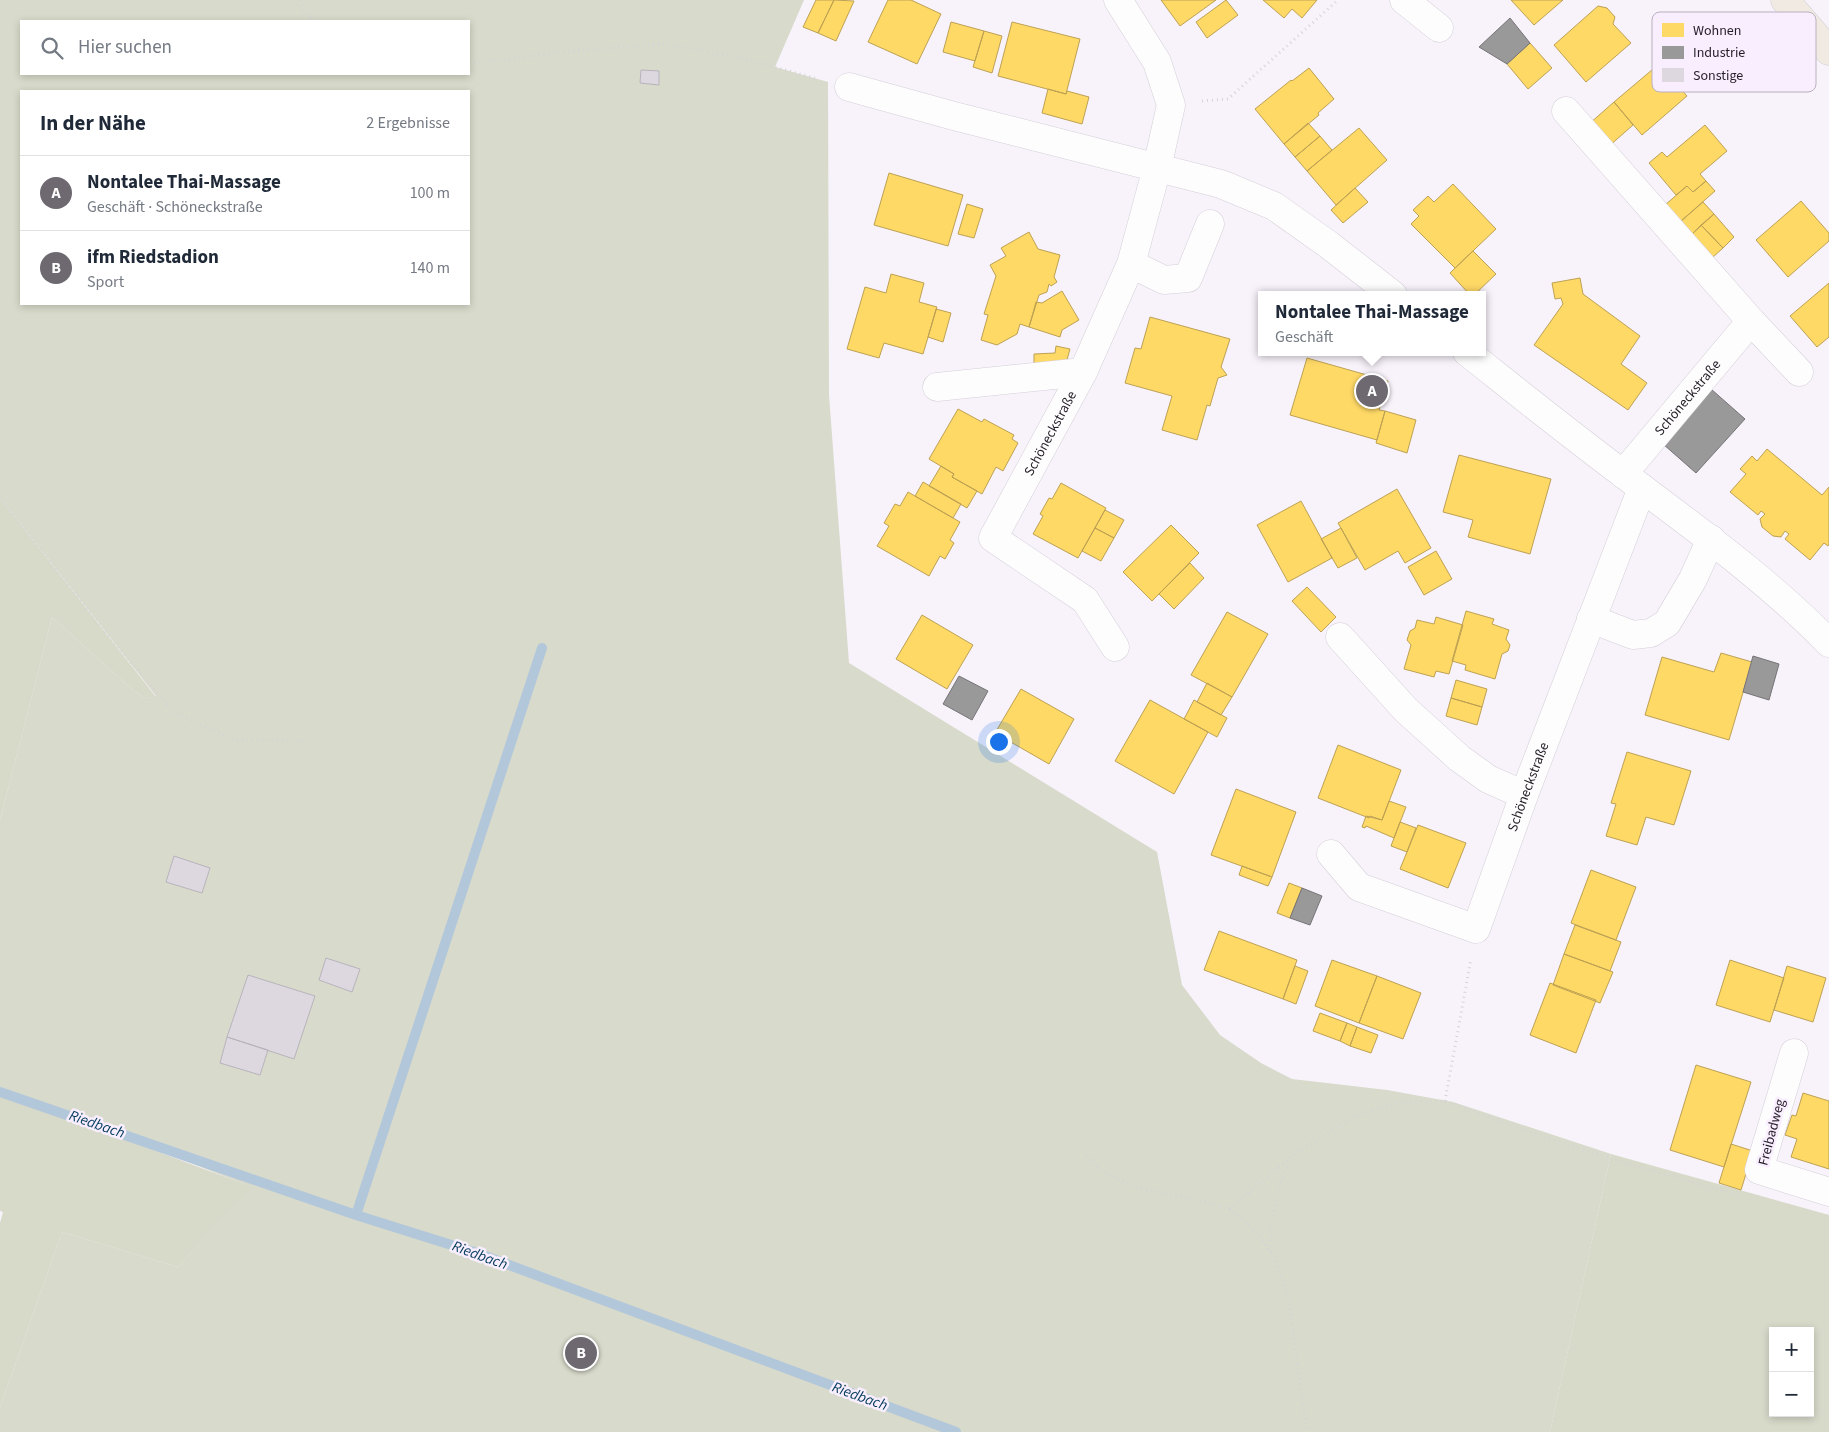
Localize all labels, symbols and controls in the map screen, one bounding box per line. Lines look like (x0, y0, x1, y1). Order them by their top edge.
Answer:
legend (1652, 12, 1816, 92)
search box (20, 20, 470, 75)
text: Wohnen (1693, 21, 1741, 41)
icon: search (38, 34, 66, 62)
text: Hier suchen (78, 34, 172, 61)
text: Industrie (1693, 43, 1745, 63)
text: Sonstige (1693, 66, 1743, 86)
text: In der Nähe (40, 108, 146, 138)
text: 2 Ergebnisse (366, 112, 450, 134)
text: Nontalee Thai-Massage (87, 169, 281, 196)
text: A (51, 182, 61, 204)
text: 100 m (410, 182, 450, 204)
text: Geschäft · Schöneckstraße (87, 196, 263, 218)
text: ifm Riedstadion (87, 244, 219, 271)
text: B (51, 257, 61, 279)
text: 140 m (410, 257, 450, 279)
text: Sport (87, 271, 124, 293)
popup (1258, 291, 1486, 356)
text: Nontalee Thai-Massage (1275, 299, 1469, 326)
text: Geschäft (1275, 326, 1333, 348)
street label: Schöneckstraße (1650, 355, 1726, 440)
pin: A (1356, 372, 1388, 410)
street label: Schöneckstraße (1020, 387, 1082, 480)
your location (986, 729, 1012, 755)
street label: Schöneckstraße (1503, 739, 1554, 834)
street label: Freibadweg (1754, 1097, 1790, 1168)
water label: Riedbach (66, 1105, 128, 1144)
water label: Riedbach (449, 1236, 511, 1275)
map controls (1769, 1327, 1814, 1417)
button: + (1769, 1327, 1814, 1372)
pin: B (565, 1334, 597, 1372)
button: − (1769, 1372, 1814, 1417)
water label: Riedbach (829, 1377, 891, 1416)

